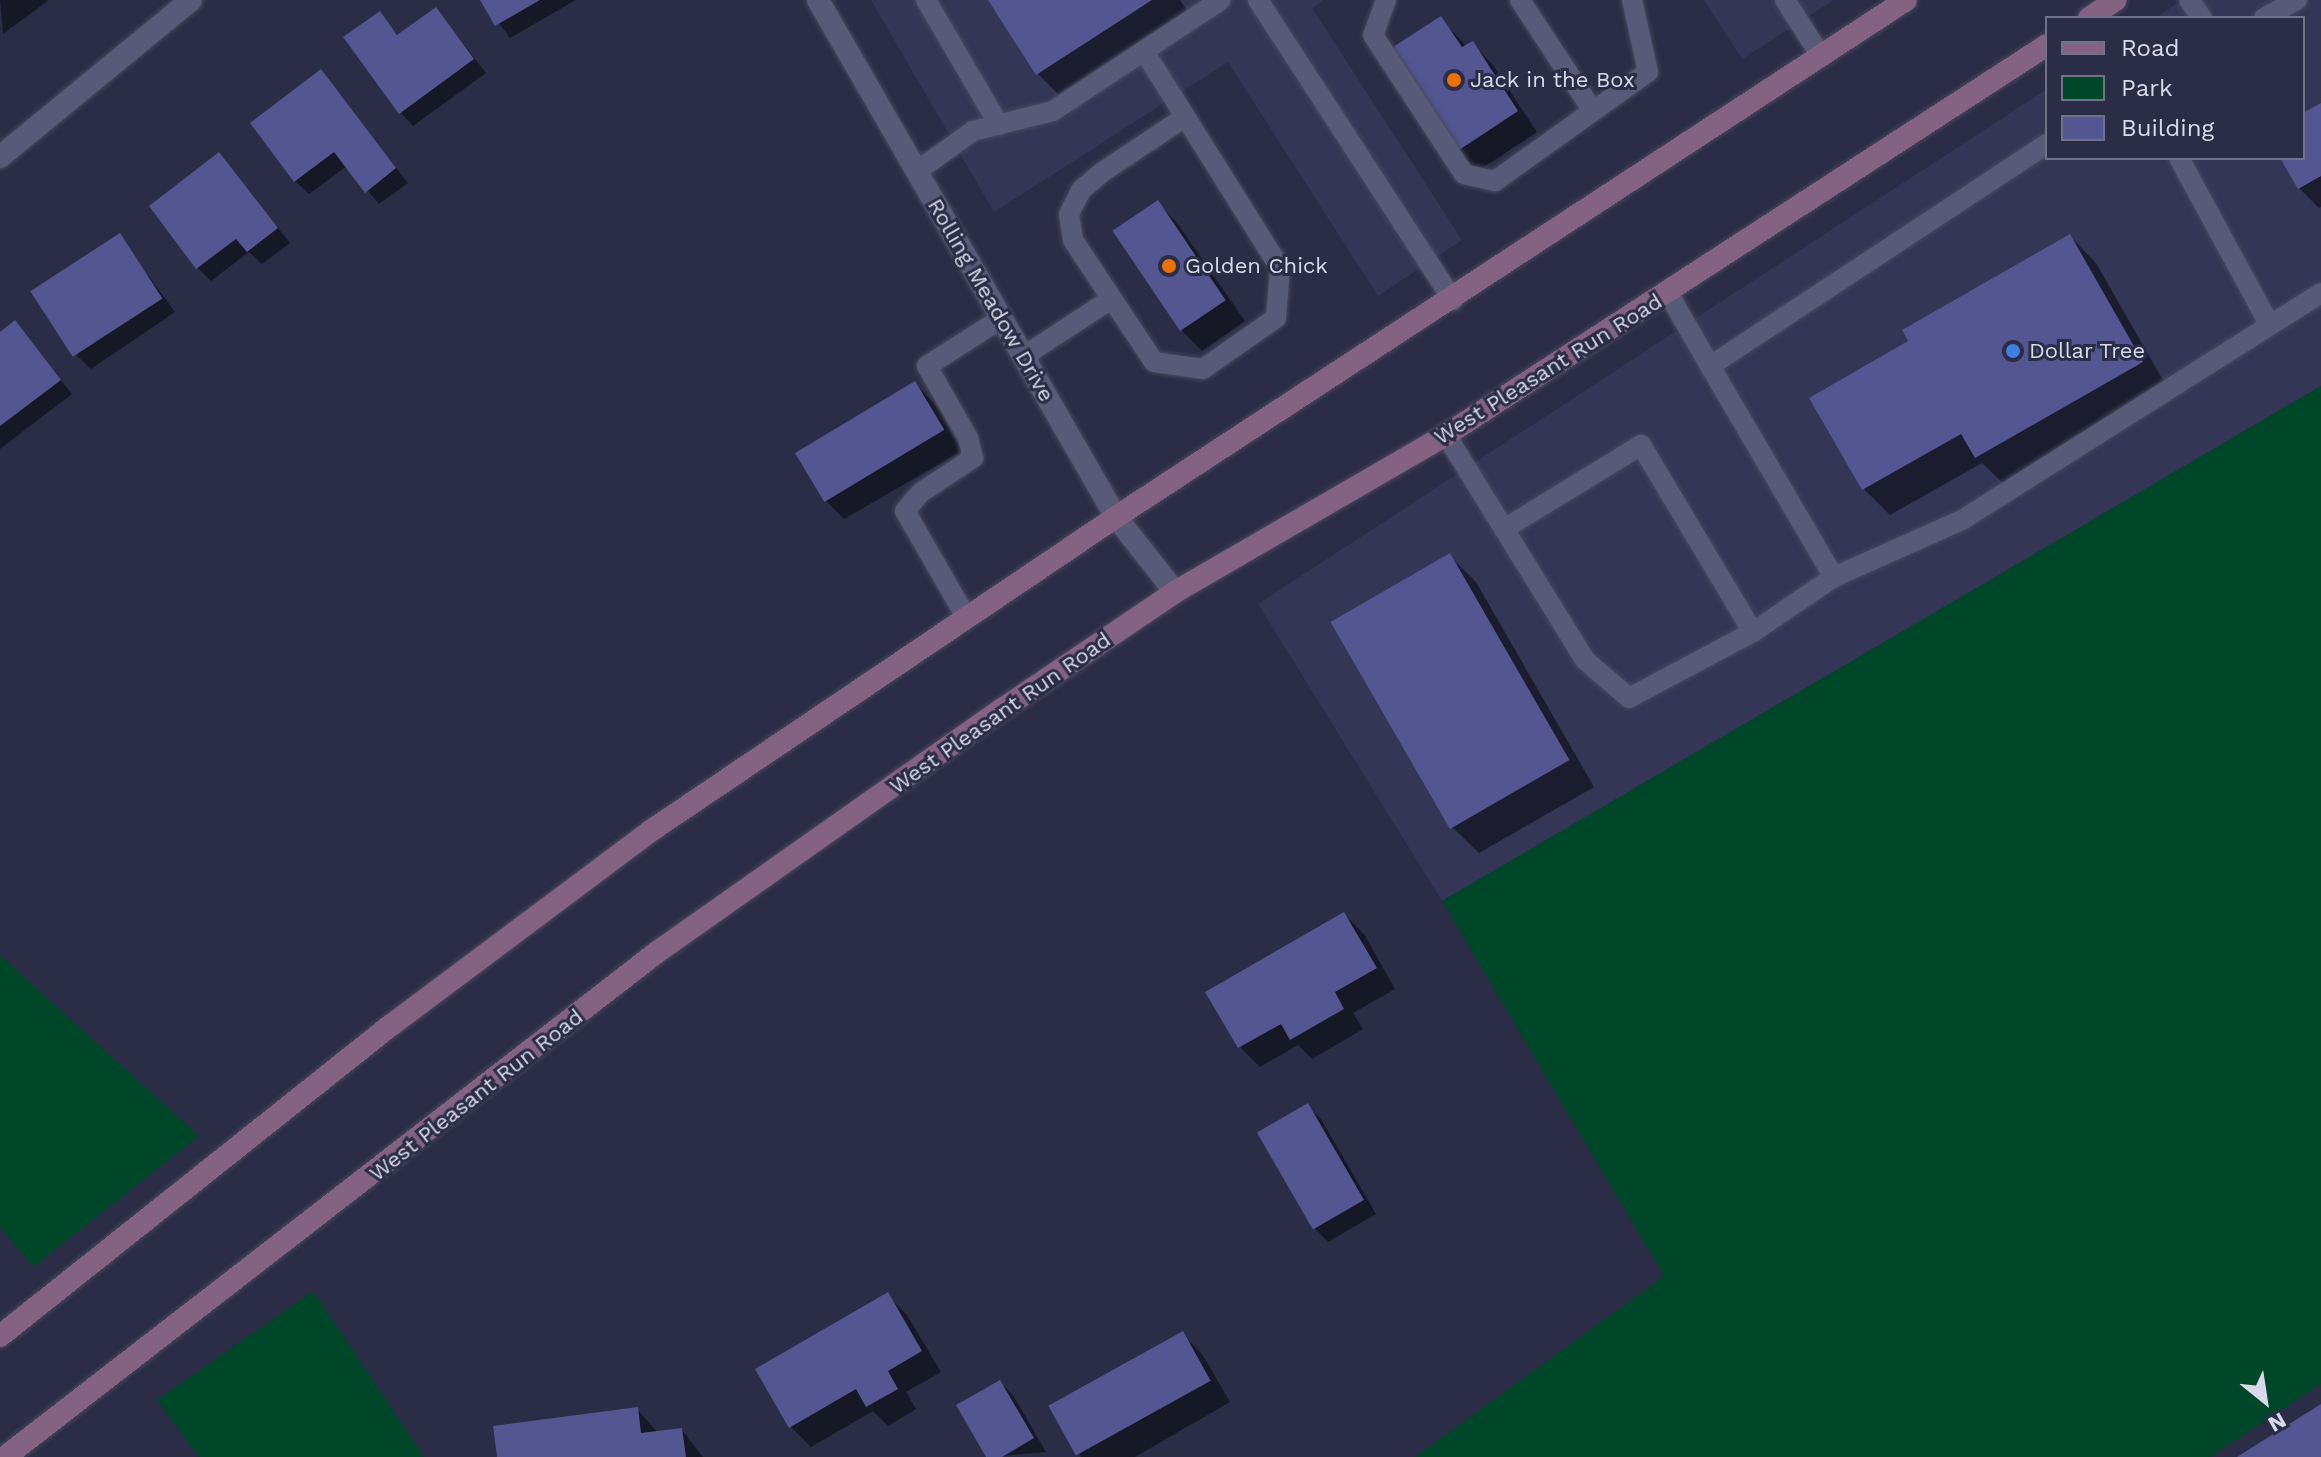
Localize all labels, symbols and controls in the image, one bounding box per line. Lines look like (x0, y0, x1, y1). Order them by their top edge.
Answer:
legend (2045, 16, 2305, 160)
text: Road (2121, 34, 2180, 62)
place label: Jack in the Box (1470, 67, 1636, 93)
marker: Jack in the Box (1445, 71, 1463, 89)
text: Park (2121, 74, 2173, 102)
text: Building (2121, 114, 2214, 142)
street label: Rolling Meadow Drive (922, 194, 1060, 406)
place label: Golden Chick (1185, 253, 1328, 279)
marker: Golden Chick (1160, 257, 1178, 275)
street label: West Pleasant Run Road (1429, 288, 1667, 450)
place label: Dollar Tree (2029, 338, 2146, 364)
marker: Dollar Tree (2004, 342, 2022, 360)
street label: West Pleasant Run Road (884, 627, 1116, 799)
street label: West Pleasant Run Road (364, 1003, 588, 1187)
north arrow (2225, 1361, 2305, 1441)
text: N (2264, 1407, 2291, 1437)

